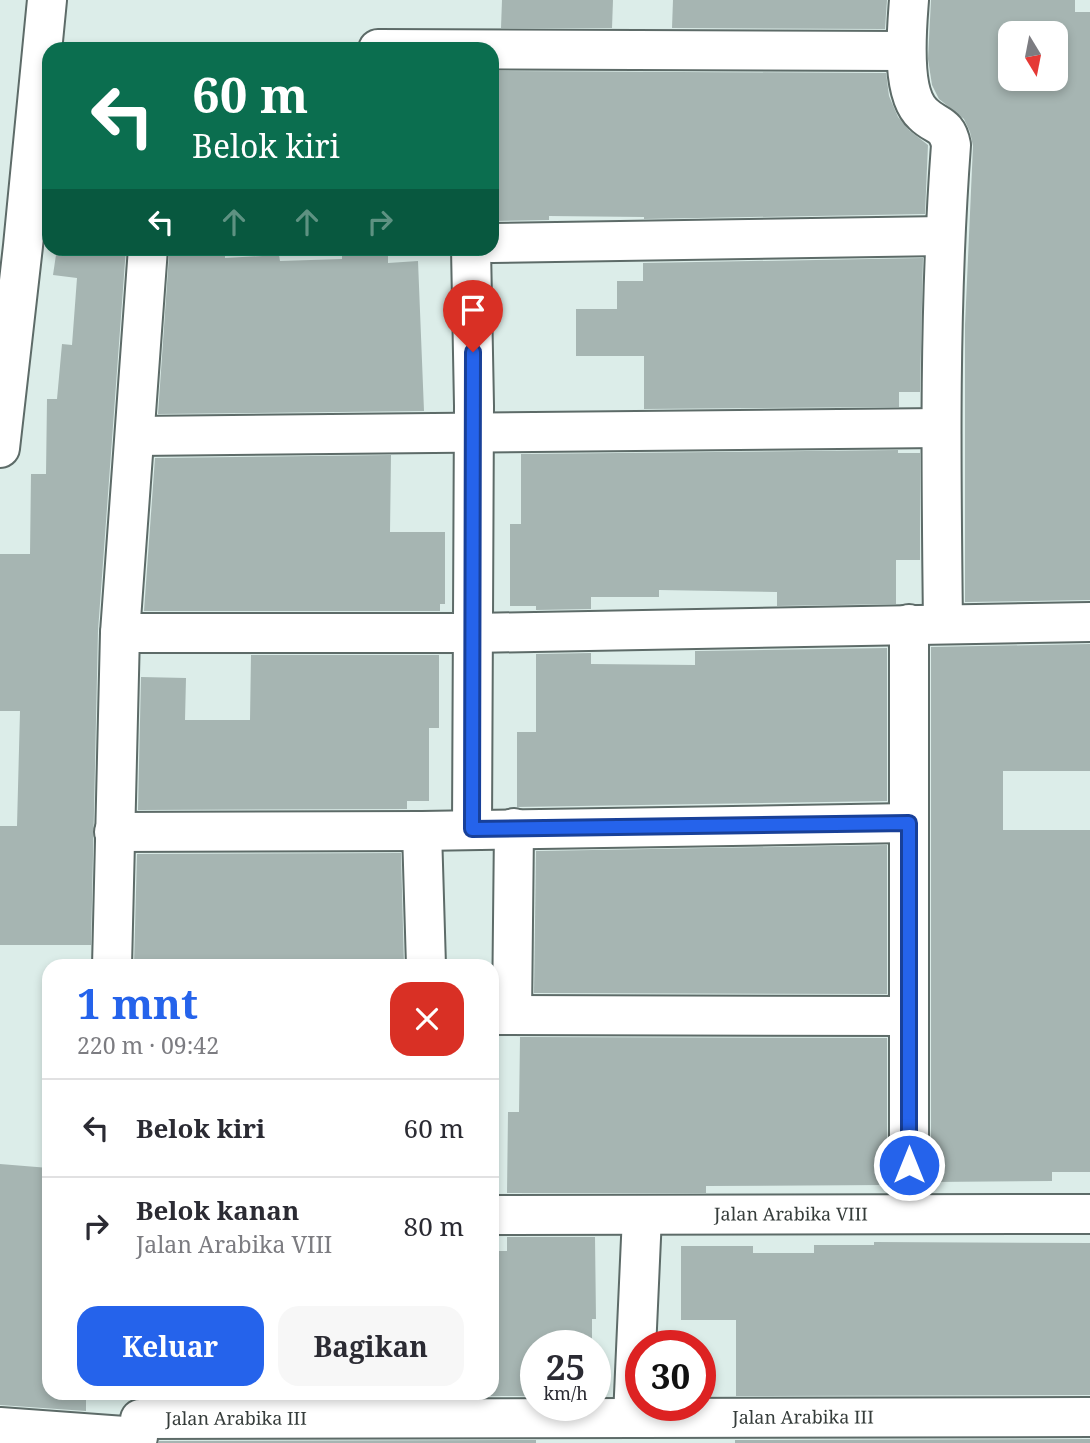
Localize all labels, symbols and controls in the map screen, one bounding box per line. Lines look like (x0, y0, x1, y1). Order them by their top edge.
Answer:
north arrow (998, 21, 1068, 91)
map controls (998, 21, 1068, 91)
text: 60 m (192, 61, 308, 127)
icon: left (77, 70, 168, 161)
text: Belok kiri (192, 124, 340, 167)
icon: left (142, 203, 180, 241)
icon: ahead (215, 203, 253, 241)
icon: ahead (288, 203, 326, 241)
icon: right (361, 203, 399, 241)
pin (443, 280, 503, 352)
icon: arrive (454, 291, 492, 329)
text: 1 mnt (77, 974, 198, 1031)
button: close (390, 982, 464, 1056)
text: 220 m · 09:42 (77, 1029, 219, 1061)
icon: left (77, 1109, 115, 1147)
text: Belok kiri (136, 1110, 265, 1146)
text: 60 m (404, 1110, 464, 1146)
position arrow (872, 1128, 946, 1202)
text: Belok kanan (136, 1192, 299, 1228)
street label: Jalan Arabika VIII (713, 1201, 868, 1226)
icon: right (77, 1207, 115, 1245)
text: 80 m (404, 1208, 464, 1244)
text: Jalan Arabika VIII (136, 1228, 332, 1260)
button: Keluar (77, 1306, 264, 1386)
button: Bagikan (278, 1306, 464, 1386)
speed limit sign: 30 (625, 1330, 716, 1421)
text: 25 (546, 1343, 585, 1390)
text: km/h (543, 1381, 588, 1405)
street label: Jalan Arabika III (731, 1404, 874, 1429)
street label: Jalan Arabika III (164, 1406, 307, 1430)

